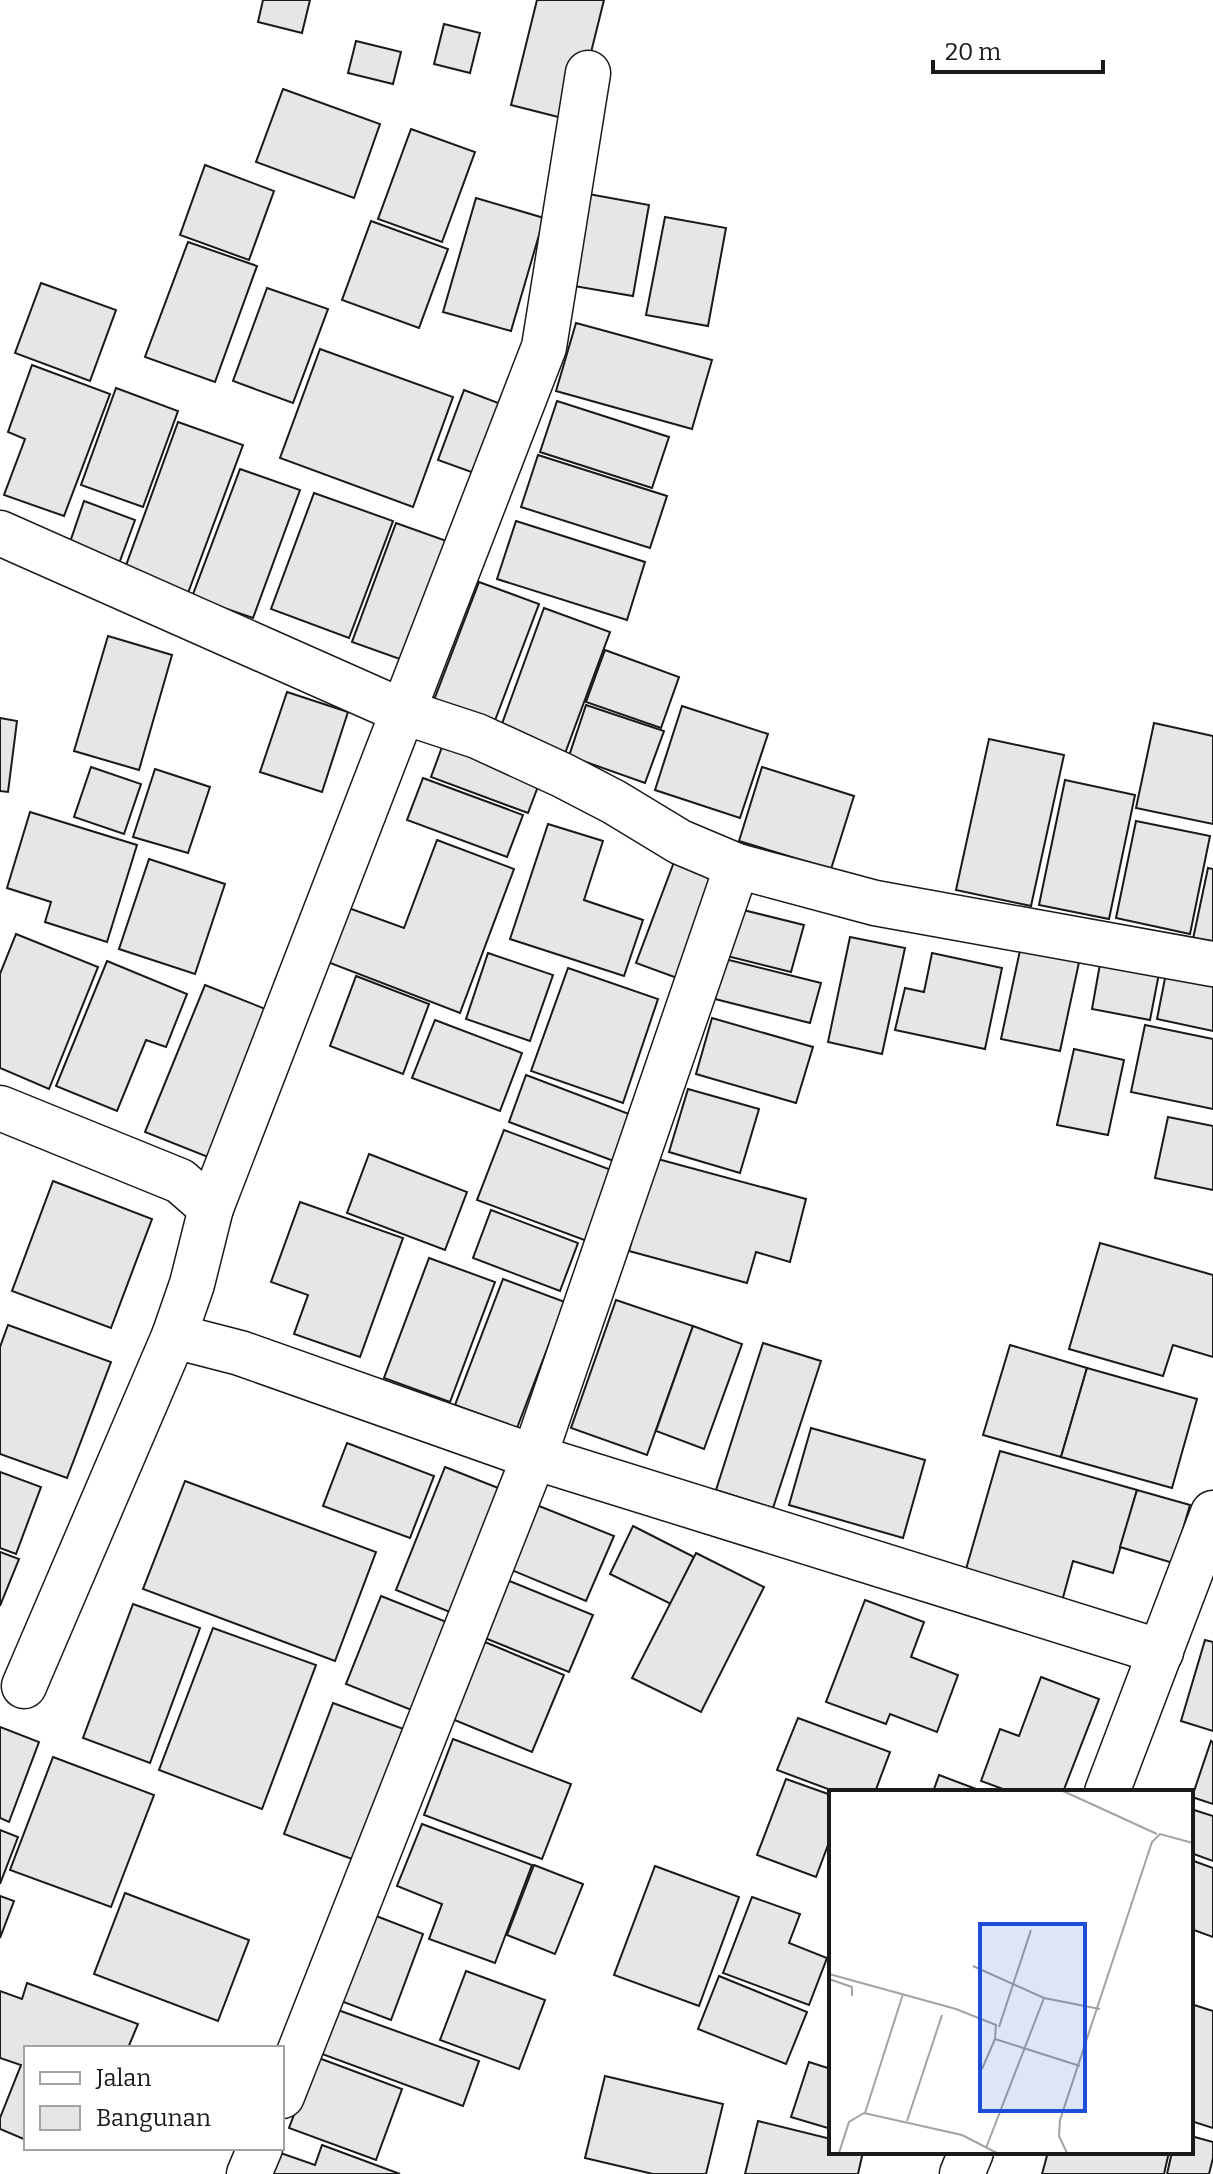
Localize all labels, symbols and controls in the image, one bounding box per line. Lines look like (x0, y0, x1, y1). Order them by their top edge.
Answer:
scale bar (933, 24, 1103, 74)
text: 20 m (945, 38, 1001, 66)
inset map (829, 1790, 1193, 2154)
legend (24, 2046, 284, 2150)
text: Jalan (95, 2064, 151, 2092)
text: Bangunan (96, 2104, 211, 2132)

